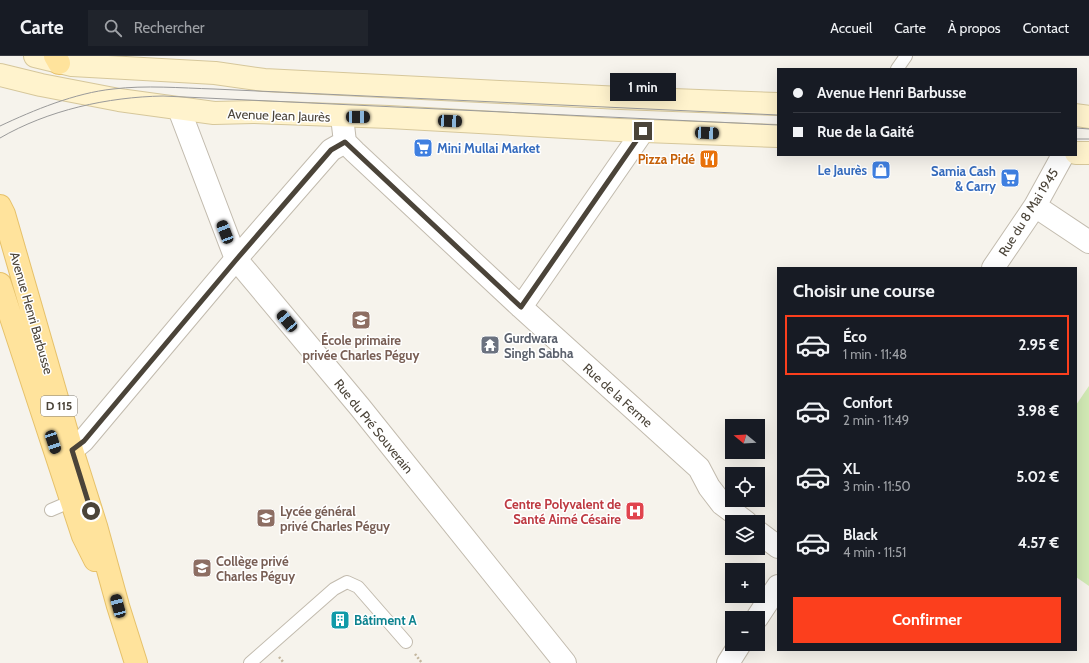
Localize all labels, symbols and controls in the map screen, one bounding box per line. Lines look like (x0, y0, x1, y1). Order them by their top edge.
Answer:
search box (88, 10, 368, 46)
text: Carte (20, 16, 64, 39)
icon: search (102, 17, 124, 39)
text: Rechercher (134, 19, 205, 37)
text: Accueil (830, 19, 872, 37)
text: Carte (894, 19, 926, 37)
text: À propos (948, 19, 1001, 37)
text: Contact (1023, 19, 1069, 37)
callout: 1 min (610, 73, 676, 101)
text: 1 min (628, 79, 658, 95)
text: Avenue Henri Barbusse (817, 84, 966, 102)
street label: Avenue Jean Jaurès (227, 105, 331, 125)
car (346, 111, 370, 123)
car (438, 114, 462, 128)
route end (634, 122, 652, 140)
text: Rue de la Gaité (817, 123, 914, 141)
car (695, 126, 719, 140)
supermarket icon: Mini Mullai Market (412, 137, 434, 159)
place label: Mini Mullai Market (437, 140, 540, 156)
restaurant icon: Pizza Pidé (698, 148, 720, 170)
place label: Pizza Pidé (638, 151, 695, 167)
shop icon: Le Jaurès (870, 159, 892, 181)
place label: Le Jaurès (817, 162, 867, 178)
place label: Samia Cash & Carry (931, 163, 996, 194)
street label: Rue du 8 Mai 1945 (995, 165, 1061, 259)
supermarket icon: Samia Cash & Carry (999, 167, 1021, 189)
car (215, 219, 235, 245)
street label: Avenue Henri Barbusse (7, 250, 57, 376)
text: Choisir une course (793, 280, 935, 302)
car (275, 308, 299, 334)
school or university icon: École primaire privée Charles Péguy (350, 309, 372, 331)
icon: car (795, 327, 831, 363)
text: Éco (843, 328, 867, 346)
place label: Gurdwara Singh Sabha (504, 330, 574, 361)
place label: École primaire privée Charles Péguy (303, 331, 419, 363)
temple icon: Gurdwara Singh Sabha (479, 334, 501, 356)
text: 2.95 € (1018, 336, 1059, 354)
text: 1 min · 11:48 (843, 346, 907, 362)
street label: Rue de la Ferme (580, 360, 656, 431)
street label: Rue du Pré Souverain (331, 376, 417, 476)
icon: car (795, 393, 831, 429)
text: Confort (843, 394, 892, 412)
road number: D 115 (41, 396, 77, 416)
text: 3.98 € (1017, 402, 1059, 420)
text: 2 min · 11:49 (843, 412, 909, 428)
north arrow (725, 419, 765, 459)
map controls (725, 419, 765, 651)
car (44, 429, 62, 455)
icon: car (795, 459, 831, 495)
text: XL (843, 460, 860, 478)
button: locate (725, 467, 765, 507)
text: 5.02 € (1016, 468, 1059, 486)
text: 3 min · 11:50 (843, 478, 911, 494)
place label: Centre Polyvalent de Santé Aimé Césaire (504, 496, 621, 527)
hospital icon: Centre Polyvalent de Santé Aimé Césaire (624, 500, 646, 522)
route start (82, 502, 100, 520)
place label: Lycée général privé Charles Péguy (280, 503, 390, 534)
school or university icon: Lycée général privé Charles Péguy (255, 507, 277, 529)
button: layers (725, 515, 765, 555)
icon: car (795, 525, 831, 561)
text: Black (843, 526, 878, 544)
text: 4.57 € (1018, 534, 1059, 552)
text: 4 min · 11:51 (843, 544, 906, 560)
place label: Collège privé Charles Péguy (216, 553, 295, 584)
school or university icon: Collège privé Charles Péguy (191, 557, 213, 579)
button: + (725, 563, 765, 603)
car (109, 593, 127, 619)
button: Confirmer (793, 597, 1061, 643)
building icon: Bâtiment A (329, 609, 351, 631)
button: − (725, 611, 765, 651)
place label: Bâtiment A (354, 612, 418, 628)

